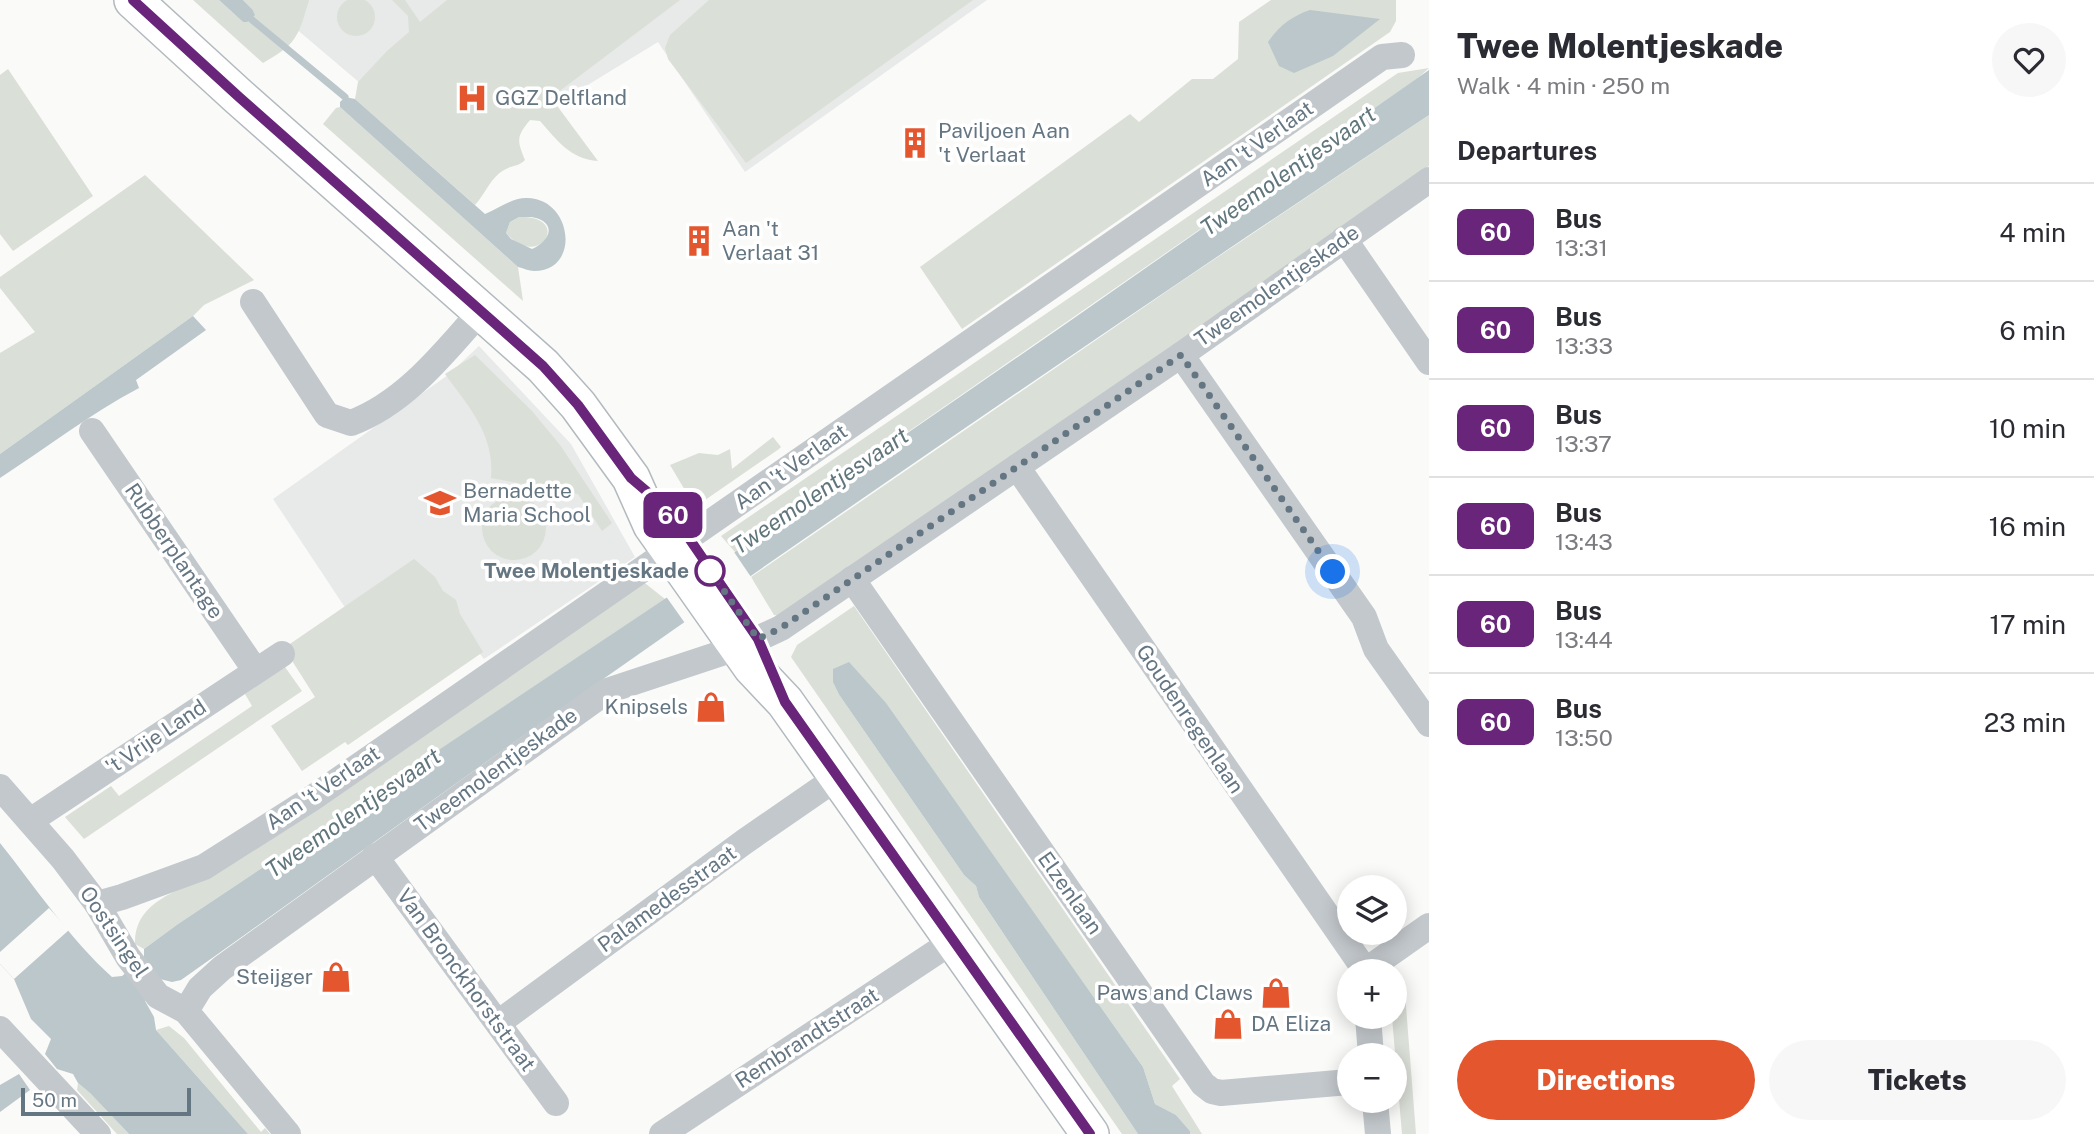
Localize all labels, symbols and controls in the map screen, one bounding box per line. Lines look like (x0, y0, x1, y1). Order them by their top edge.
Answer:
button: heart (1992, 23, 2066, 97)
text: Twee Molentjeskade (1457, 27, 1783, 65)
text: Walk · 4 min · 250 m (1457, 72, 1670, 99)
hospital icon: GGZ Delfland (455, 81, 489, 115)
place label: GGZ Delfland (495, 85, 627, 110)
street label: Aan 't Verlaat (1196, 96, 1318, 192)
water label: Tweemolentjesvaart (1195, 100, 1381, 241)
place label: Paviljoen Aan 't Verlaat (938, 118, 1070, 167)
building icon: Paviljoen Aan 't Verlaat (898, 126, 932, 160)
text: Departures (1457, 135, 1597, 166)
text: Bus (1555, 203, 1602, 234)
place label: Aan 't Verlaat 31 (722, 216, 819, 265)
text: 4 min (1999, 217, 2066, 248)
text: 60 (1480, 218, 1511, 246)
street label: Tweemolentjeskade (1190, 219, 1364, 352)
building icon: Aan 't Verlaat 31 (682, 224, 716, 258)
text: 13:31 (1555, 234, 1608, 261)
text: Bus (1555, 301, 1602, 332)
text: 6 min (1999, 315, 2066, 346)
text: 60 (1480, 316, 1511, 344)
text: 13:33 (1555, 332, 1613, 359)
text: Bus (1555, 399, 1602, 430)
text: 10 min (1989, 413, 2066, 444)
text: 60 (1480, 414, 1511, 442)
street label: Aan 't Verlaat (730, 419, 852, 515)
water label: Tweemolentjesvaart (726, 421, 913, 560)
text: 13:37 (1555, 430, 1612, 457)
street label: Rubberplantage (120, 478, 229, 623)
place label: Bernadette Maria School (463, 478, 591, 527)
school or university icon: Bernadette Maria School (423, 486, 457, 520)
line badge: 60 (642, 492, 704, 538)
text: Bus (1555, 497, 1602, 528)
text: 60 (657, 501, 689, 529)
text: 16 min (1989, 511, 2066, 542)
text: 60 (1480, 512, 1511, 540)
text: 13:43 (1555, 528, 1613, 555)
your location (1315, 554, 1350, 589)
marker: Twee Molentjeskade (695, 556, 725, 586)
place label: Twee Molentjeskade (484, 558, 689, 583)
text: Bus (1555, 595, 1602, 626)
text: 17 min (1989, 609, 2066, 640)
text: 60 (1480, 610, 1511, 638)
text: 13:44 (1555, 626, 1613, 653)
street label: Goudenregenlaan (1131, 640, 1249, 798)
shop icon: Knipsels (694, 690, 728, 724)
text: Bus (1555, 693, 1602, 724)
street label: 't Vrije Land (101, 694, 211, 779)
place label: Knipsels (605, 694, 688, 719)
street label: Tweemolentjeskade (410, 702, 582, 837)
text: 23 min (1984, 707, 2066, 738)
text: 60 (1480, 708, 1511, 736)
text: 13:50 (1555, 724, 1613, 751)
street label: Aan 't Verlaat (261, 740, 384, 835)
water label: Tweemolentjesvaart (260, 742, 446, 883)
street label: Palamedesstraat (593, 840, 741, 957)
street label: Elzenlaan (1033, 847, 1108, 939)
map controls (1337, 875, 1407, 1113)
button: layers (1337, 875, 1407, 945)
street label: Oostsingel (75, 881, 154, 982)
street label: Van Bronckhorststraat (392, 884, 541, 1076)
button: + (1337, 959, 1407, 1029)
shop icon: Steijger (319, 960, 353, 994)
place label: Steijger (236, 964, 313, 989)
shop icon: Paws and Claws (1259, 976, 1293, 1010)
place label: Paws and Claws (1097, 980, 1253, 1005)
street label: Rembrandtstraat (730, 982, 883, 1093)
shop icon: DA Eliza (1211, 1007, 1245, 1041)
place label: DA Eliza (1251, 1011, 1331, 1036)
button: Directions (1457, 1040, 1755, 1120)
button: Tickets (1769, 1040, 2066, 1120)
button: − (1337, 1043, 1407, 1113)
scale bar (21, 1085, 191, 1117)
text: 50 m (32, 1089, 77, 1111)

